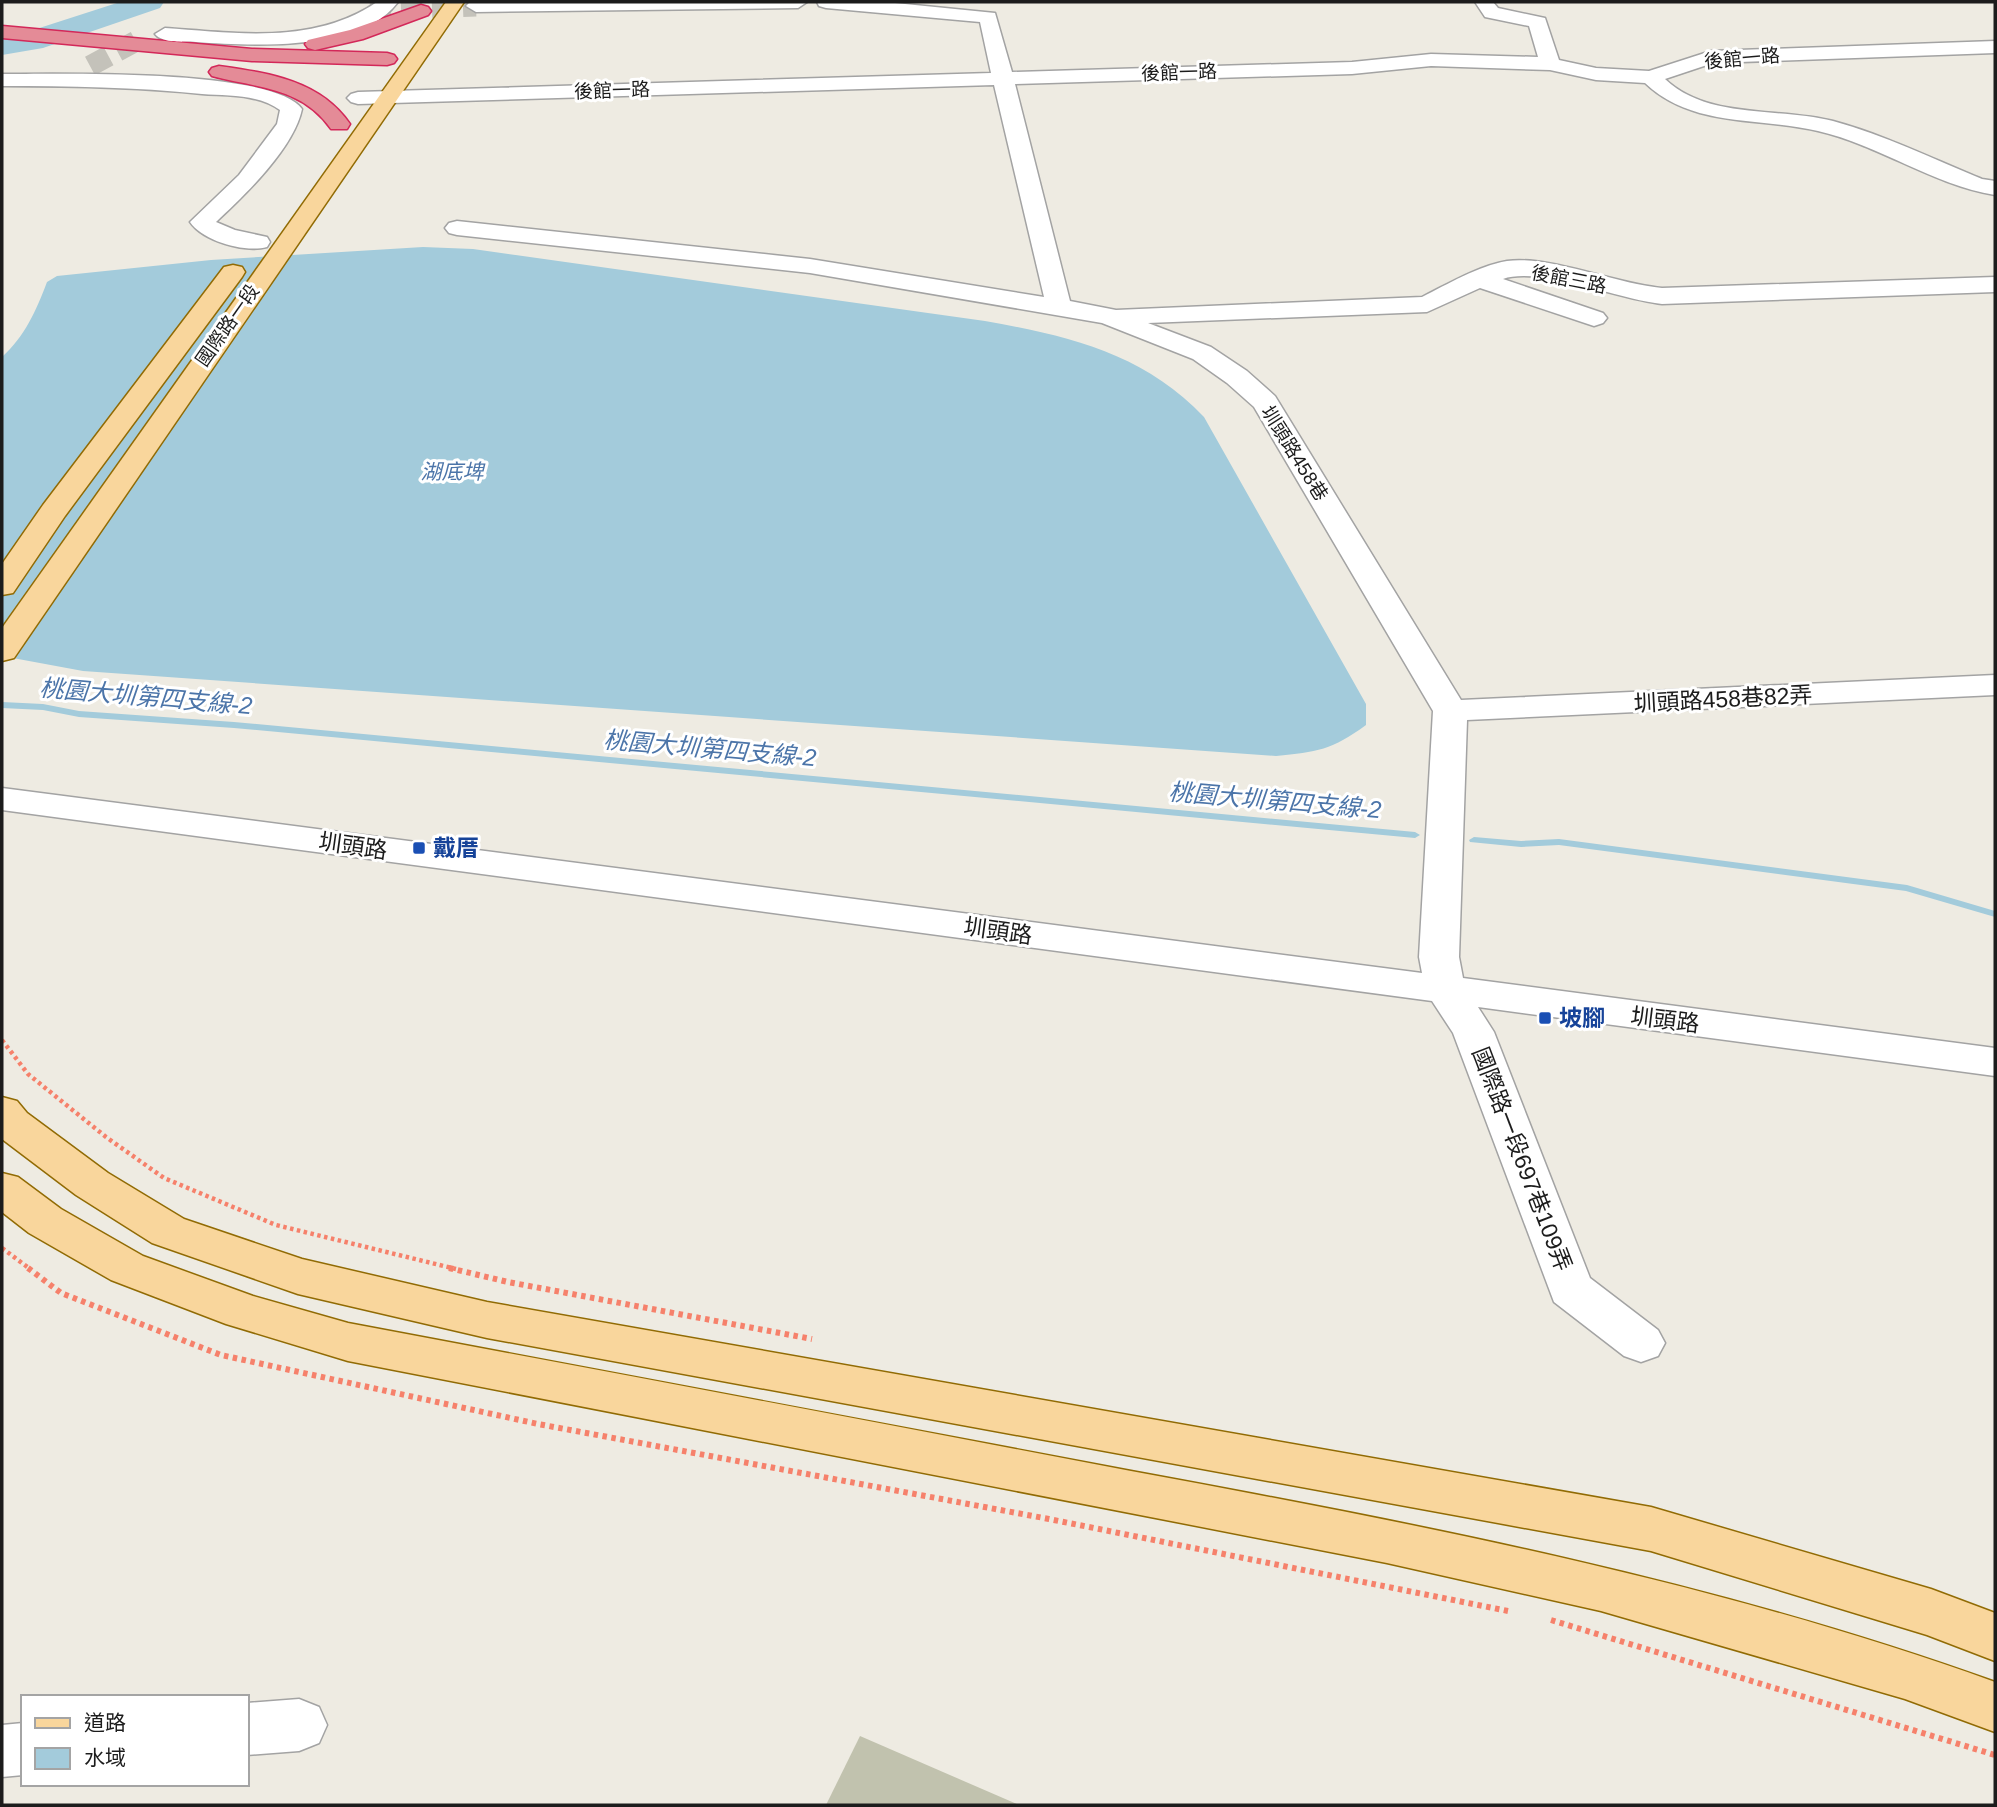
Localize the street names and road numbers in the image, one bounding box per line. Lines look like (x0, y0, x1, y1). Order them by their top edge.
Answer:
street label: 後館一路 (1703, 45, 1781, 72)
street label: 後館一路 (1141, 61, 1217, 84)
street label: 後館一路 (574, 79, 650, 102)
street label: 後館三路 (1530, 262, 1608, 297)
street label: 國際路一段 (192, 280, 263, 370)
street label: 圳頭路458巷 (1257, 402, 1332, 504)
street label: 圳頭路458巷82弄 (1633, 681, 1813, 717)
street label: 圳頭路 (317, 828, 389, 864)
street label: 圳頭路 (962, 913, 1034, 949)
street label: 圳頭路 (1629, 1003, 1701, 1037)
street label: 國際路一段697巷109弄 (1467, 1043, 1577, 1275)

